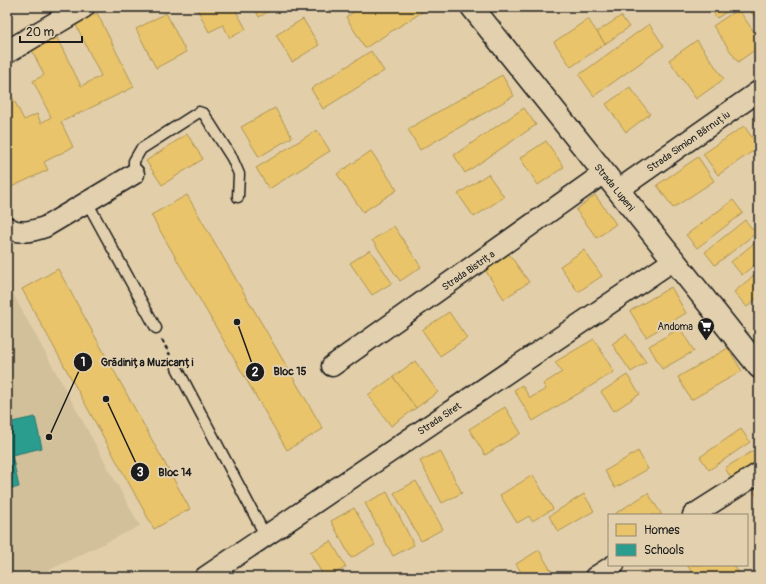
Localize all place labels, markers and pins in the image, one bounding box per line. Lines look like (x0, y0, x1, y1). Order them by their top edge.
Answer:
supermarket icon: Andoma (696, 316, 716, 341)
place label: Andoma (658, 321, 693, 333)
callout: Grădinița Muzicanți (73, 351, 201, 374)
callout: Bloc 15 (245, 360, 314, 383)
callout: Bloc 14 (130, 460, 199, 483)

